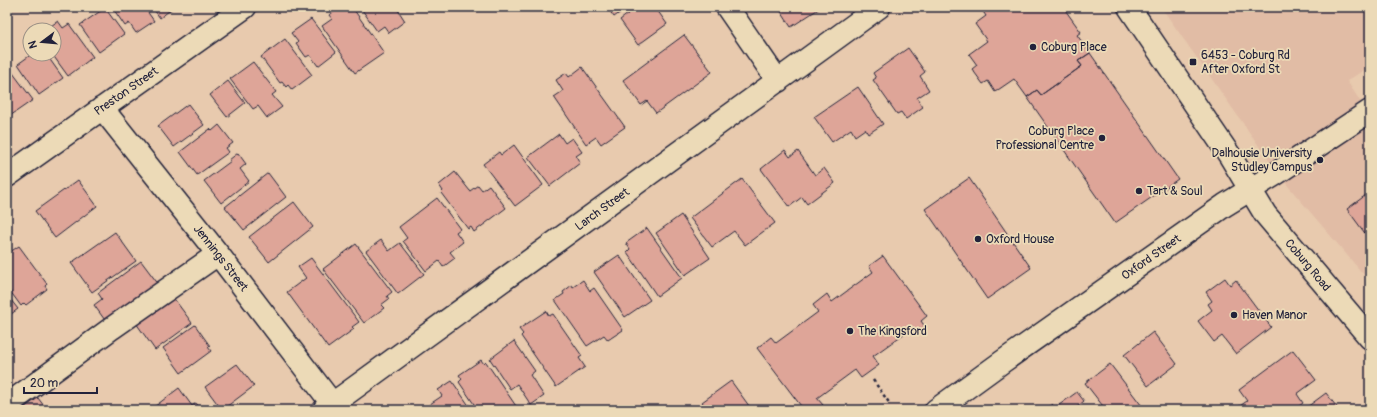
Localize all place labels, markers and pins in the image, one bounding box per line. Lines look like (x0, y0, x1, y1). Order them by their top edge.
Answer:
place label: Coburg Place (1041, 40, 1107, 55)
marker: Coburg Place (1028, 42, 1038, 52)
place label: 6453 - Coburg Rd After Oxford St (1201, 48, 1290, 77)
marker: 6453 - Coburg Rd After Oxford St (1188, 57, 1198, 67)
place label: Coburg Place Professional Centre (995, 124, 1094, 153)
marker: Coburg Place Professional Centre (1097, 133, 1107, 143)
place label: Dalhousie University Studley Campus (1212, 146, 1313, 175)
marker: Dalhousie University Studley Campus (1315, 155, 1325, 165)
place label: Tart & Soul (1147, 184, 1203, 199)
marker: Tart & Soul (1134, 186, 1144, 196)
place label: Oxford House (986, 232, 1054, 247)
marker: Oxford House (973, 234, 983, 244)
place label: Haven Manor (1242, 308, 1308, 323)
marker: Haven Manor (1229, 310, 1239, 320)
place label: The Kingsford (858, 324, 927, 339)
marker: The Kingsford (845, 326, 855, 336)

